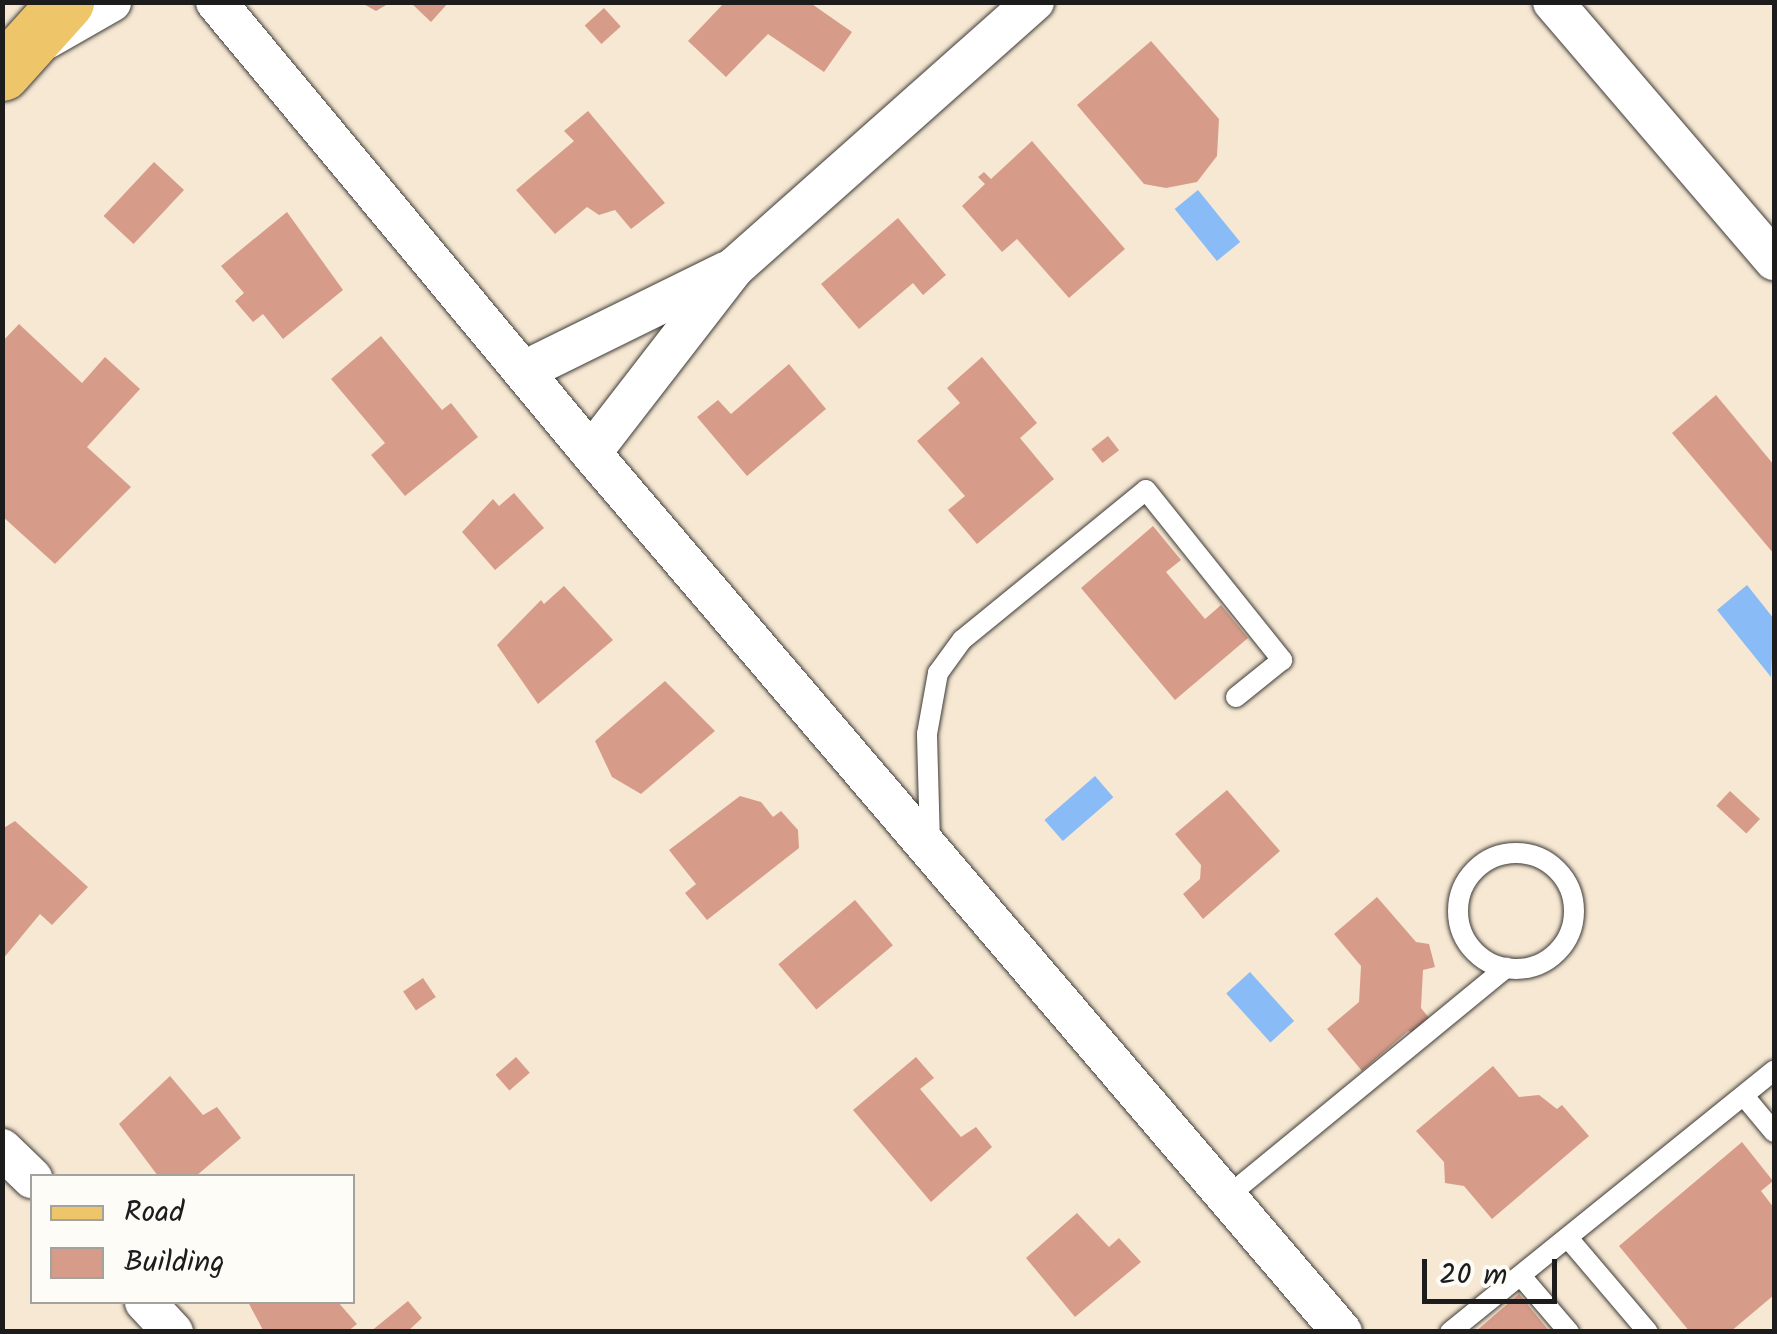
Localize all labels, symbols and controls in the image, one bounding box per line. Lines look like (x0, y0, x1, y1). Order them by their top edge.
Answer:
legend (30, 1174, 355, 1304)
text: Road (124, 1189, 184, 1237)
text: Building (124, 1239, 224, 1287)
scale bar (1427, 1239, 1562, 1301)
text: 20 m (1439, 1252, 1507, 1300)

